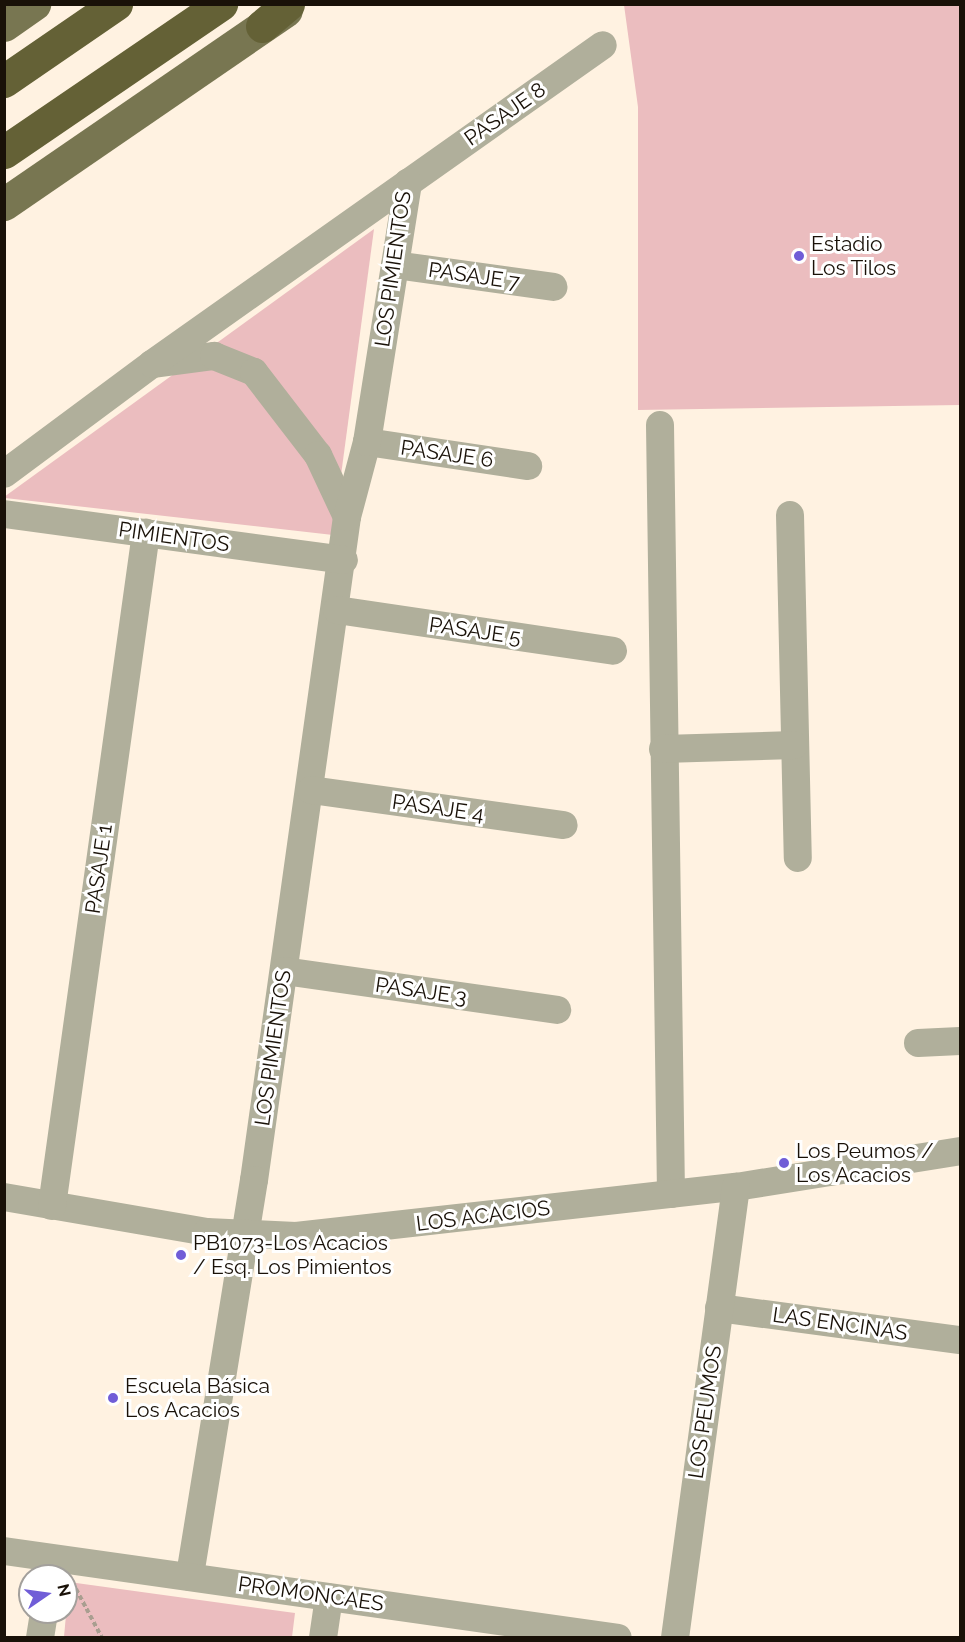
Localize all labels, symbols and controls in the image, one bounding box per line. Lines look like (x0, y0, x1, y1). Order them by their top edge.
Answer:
street label: PASAJE 8 (460, 77, 550, 151)
street label: LOS PIMIENTOS (370, 189, 416, 349)
place label: Estadio Los Tilos (811, 231, 897, 281)
marker: Estadio Los Tilos (792, 249, 806, 263)
street label: PASAJE 7 (427, 257, 521, 295)
street label: PASAJE 6 (399, 435, 495, 473)
street label: PIMIENTOS (117, 517, 231, 557)
street label: PASAJE 5 (428, 612, 522, 650)
street label: PASAJE 4 (391, 789, 485, 827)
street label: PASAJE 1 (80, 823, 118, 915)
street label: LOS PIMIENTOS (250, 968, 296, 1128)
street label: PASAJE 3 (374, 972, 468, 1010)
place label: Los Peumos / Los Acacios (796, 1138, 934, 1188)
marker: Los Peumos / Los Acacios (777, 1156, 791, 1170)
street label: LOS ACACIOS (414, 1195, 552, 1237)
place label: PB1073-Los Acacios / Esq. Los Pimientos (193, 1230, 392, 1280)
marker: PB1073-Los Acacios / Esq. Los Pimientos (174, 1248, 188, 1262)
street label: LAS ENCINAS (771, 1302, 909, 1346)
street label: LOS PEUMOS (683, 1344, 727, 1480)
place label: Escuela Básica Los Acacios (125, 1373, 270, 1423)
marker: Escuela Básica Los Acacios (106, 1391, 120, 1405)
north arrow (18, 1564, 78, 1624)
street label: PROMONCAES (237, 1571, 385, 1617)
text: N (53, 1582, 75, 1598)

